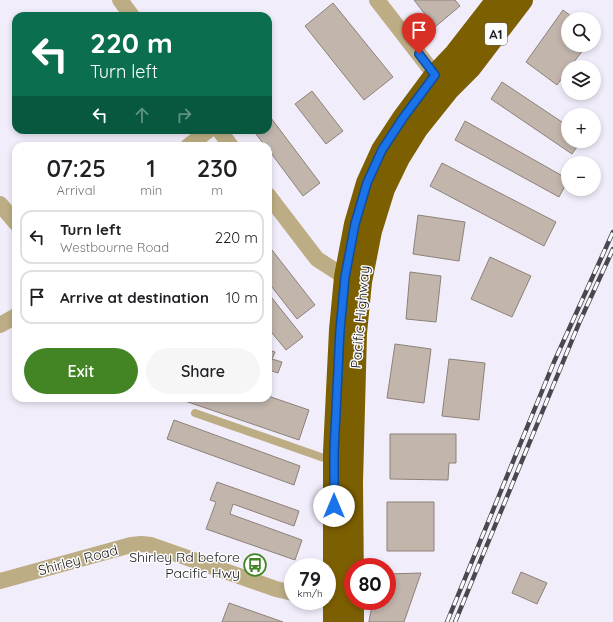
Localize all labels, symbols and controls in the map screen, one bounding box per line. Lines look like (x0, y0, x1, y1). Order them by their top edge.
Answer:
map controls (561, 12, 601, 196)
button: search (561, 12, 601, 52)
pin (402, 13, 436, 54)
icon: arrive (408, 19, 430, 41)
road number: A1 (485, 23, 507, 45)
text: 220 m (90, 25, 173, 60)
icon: left (24, 28, 76, 80)
text: Turn left (90, 60, 158, 83)
button: layers (561, 60, 601, 100)
icon: left (89, 104, 111, 126)
icon: ahead (131, 104, 153, 126)
icon: right (173, 104, 195, 126)
button: + (561, 108, 601, 148)
text: 07:25 (46, 153, 106, 183)
text: 1 (147, 153, 156, 183)
text: 230 (197, 153, 238, 183)
button: − (561, 156, 601, 196)
text: Arrival (57, 182, 96, 198)
text: min (140, 182, 162, 198)
text: m (211, 182, 223, 198)
text: Turn left (60, 220, 122, 239)
icon: left (26, 226, 48, 248)
text: 220 m (215, 228, 258, 247)
text: Westbourne Road (60, 239, 169, 255)
street label: Pacific Highway (347, 265, 373, 369)
icon: arrive (26, 286, 48, 308)
text: Arrive at destination (60, 288, 209, 307)
text: 10 m (226, 288, 258, 307)
button: Exit (24, 348, 138, 394)
button: Share (146, 348, 260, 394)
position arrow (313, 485, 355, 527)
street label: Shirley Road (36, 541, 120, 579)
place label: Shirley Rd before Pacific Hwy (129, 548, 240, 582)
bus stop icon: Shirley Rd before Pacific Hwy (242, 552, 268, 578)
speed limit sign: 80 (344, 558, 396, 610)
text: 79 (299, 566, 321, 591)
text: km/h (297, 587, 323, 600)

